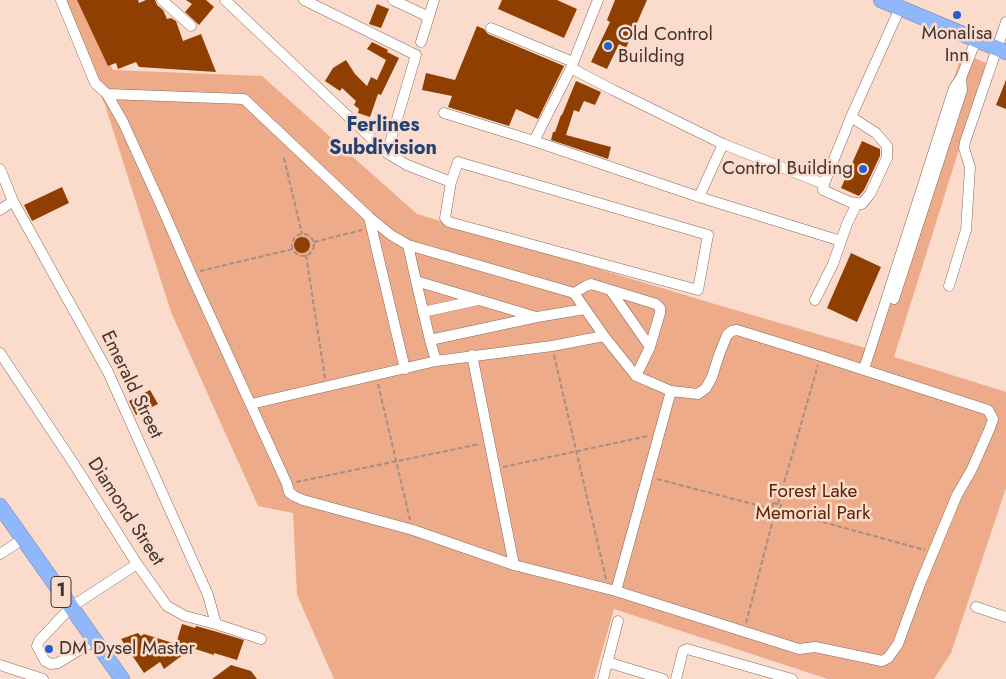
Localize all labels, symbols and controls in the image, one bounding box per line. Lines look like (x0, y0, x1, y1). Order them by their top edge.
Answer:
marker: Monalisa Inn (951, 9, 963, 21)
place label: Monalisa Inn (922, 23, 992, 67)
place label: Old Control Building (618, 24, 713, 68)
marker: Old Control Building (602, 40, 614, 52)
district label: Ferlines Subdivision (329, 114, 437, 161)
place label: Control Building (722, 158, 853, 180)
marker: Control Building (857, 163, 869, 175)
street label: Emerald Street (95, 327, 167, 443)
street label: Diamond Street (82, 454, 168, 570)
park label: Forest Lake Memorial Park (756, 481, 870, 525)
road number: 1 (51, 576, 71, 608)
place label: DM Dysel Master (59, 638, 195, 660)
marker: DM Dysel Master (43, 643, 55, 655)

